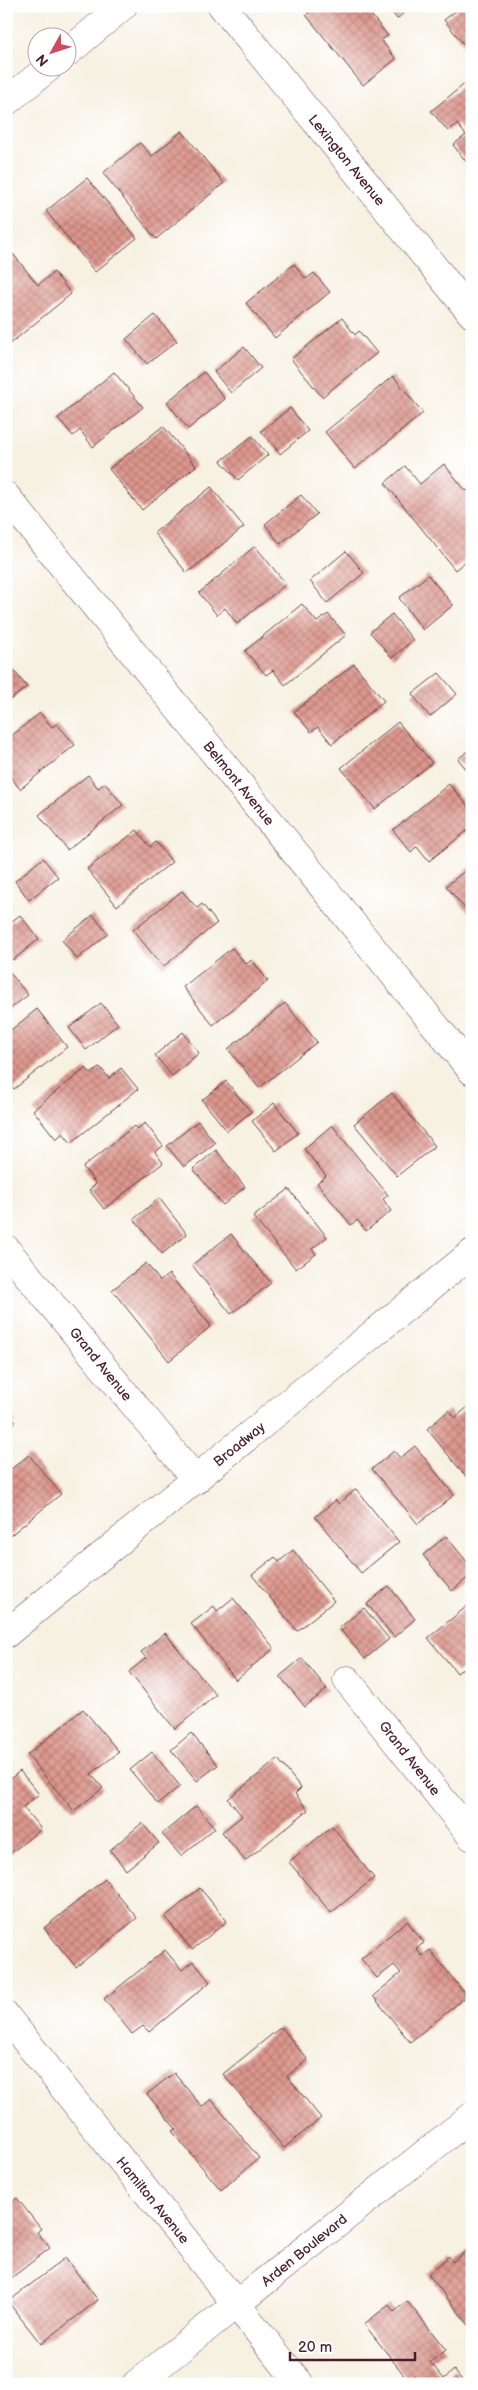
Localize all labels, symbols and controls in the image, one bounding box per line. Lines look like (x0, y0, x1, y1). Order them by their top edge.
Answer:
north arrow (28, 28, 78, 78)
text: N (33, 51, 52, 70)
street label: Lexington Avenue (305, 111, 388, 209)
street label: Belmont Avenue (199, 738, 278, 829)
street label: Grand Avenue (66, 1324, 136, 1405)
street label: Broadway (210, 1418, 269, 1470)
street label: Grand Avenue (375, 1718, 444, 1799)
street label: Hamilton Avenue (112, 2154, 193, 2247)
street label: Arden Boulevard (258, 2211, 350, 2290)
scale bar (290, 2330, 416, 2362)
text: 20 m (298, 2338, 332, 2357)

